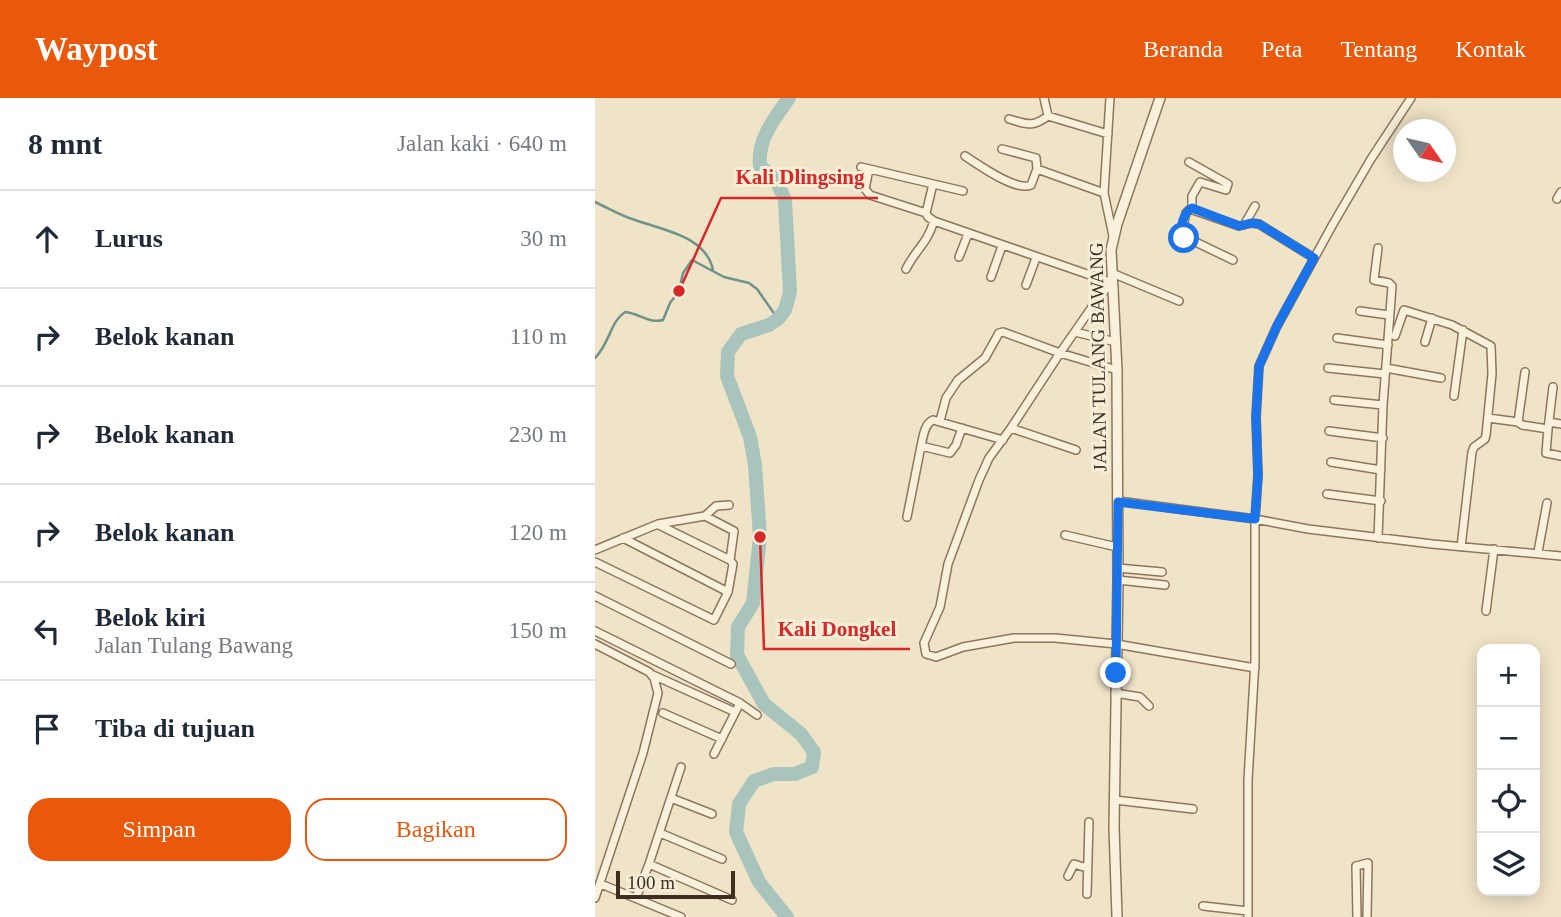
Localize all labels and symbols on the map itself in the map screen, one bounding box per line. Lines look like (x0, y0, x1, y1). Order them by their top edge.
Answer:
north arrow (1393, 119, 1456, 182)
callout: Kali Dlingsing (721, 156, 878, 198)
text: Kali Dlingsing (736, 165, 865, 189)
route start (1168, 222, 1199, 253)
street label: JALAN TULANG BAWANG (1085, 242, 1110, 472)
callout: Kali Dongkel (764, 607, 910, 649)
text: Kali Dongkel (778, 617, 896, 641)
route end (1100, 657, 1131, 688)
scale bar (616, 868, 735, 900)

